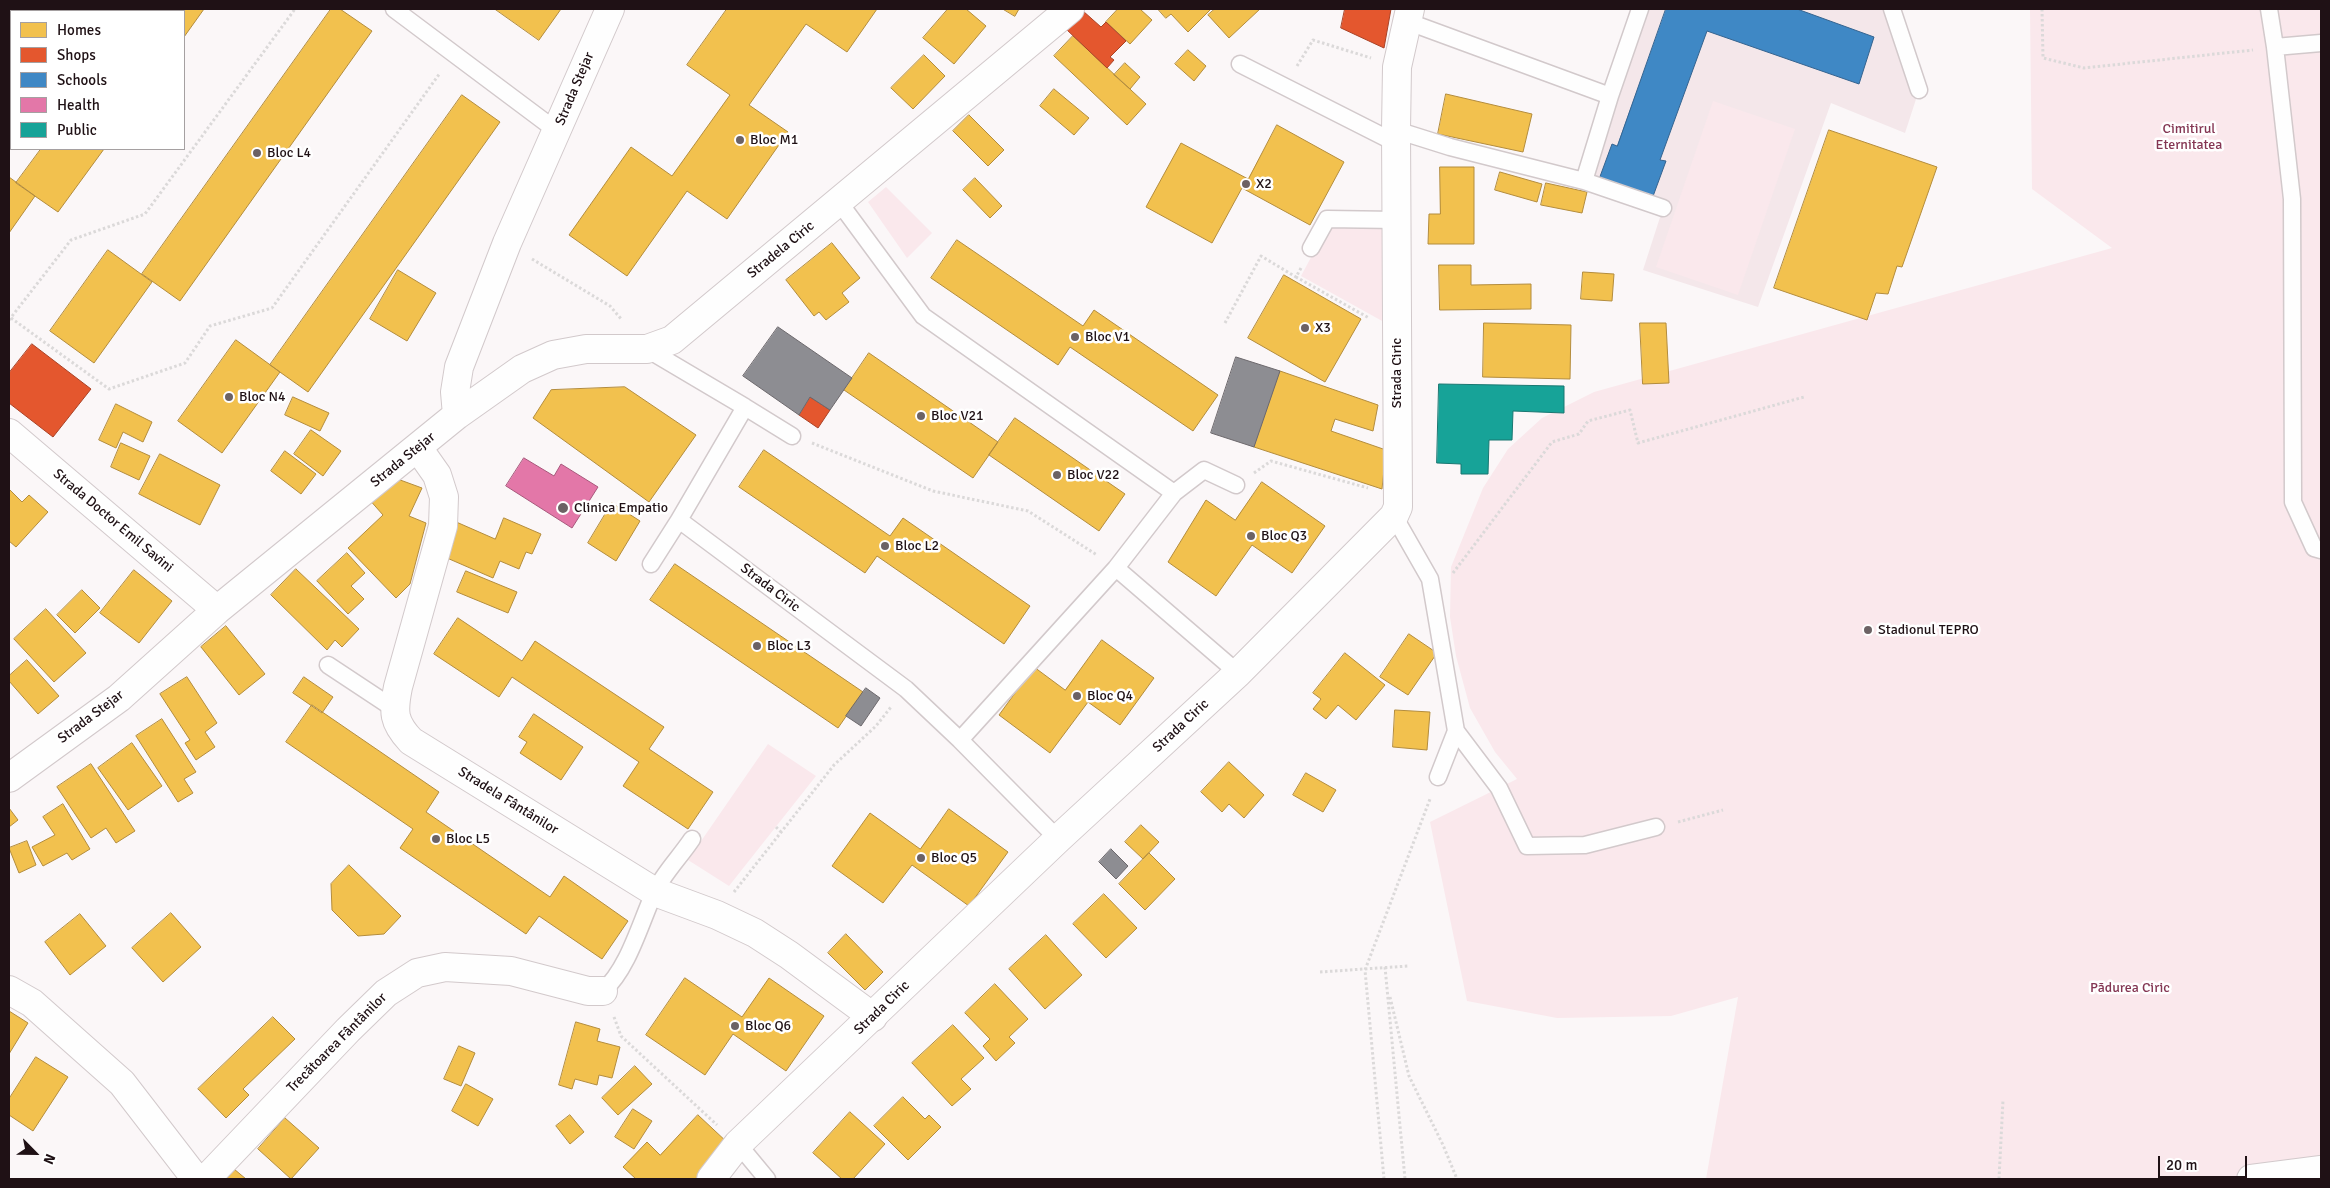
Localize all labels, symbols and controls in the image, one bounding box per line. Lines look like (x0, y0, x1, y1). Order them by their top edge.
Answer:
legend (10, 10, 185, 150)
text: Homes (57, 21, 101, 39)
text: Shops (57, 46, 96, 64)
street label: Strada Stejar (552, 50, 598, 128)
text: Schools (57, 71, 107, 89)
text: Health (57, 96, 100, 114)
text: Public (57, 121, 97, 139)
park label: Cimitirul Eternitatea (2156, 121, 2222, 154)
place label: Bloc M1 (750, 132, 798, 148)
marker: Bloc M1 (734, 134, 746, 146)
place label: Bloc L4 (267, 145, 311, 161)
marker: Bloc L4 (251, 147, 263, 159)
place label: X2 (1256, 176, 1272, 192)
marker: X2 (1240, 178, 1252, 190)
street label: Stradela Ciric (744, 218, 818, 282)
place label: X3 (1315, 320, 1331, 336)
marker: X3 (1299, 322, 1311, 334)
place label: Bloc V1 (1085, 329, 1130, 345)
marker: Bloc V1 (1069, 331, 1081, 343)
street label: Strada Ciric (1389, 338, 1405, 408)
place label: Bloc N4 (239, 389, 285, 405)
marker: Bloc N4 (223, 391, 235, 403)
place label: Bloc V21 (931, 408, 984, 424)
marker: Bloc V21 (915, 410, 927, 422)
street label: Strada Stejar (367, 429, 439, 491)
street label: Strada Doctor Emil Savini (49, 466, 177, 576)
place label: Bloc V22 (1067, 467, 1120, 483)
marker: Bloc V22 (1051, 469, 1063, 481)
place label: Clinica Empatio (574, 500, 668, 516)
marker: Clinica Empatio (556, 501, 570, 515)
place label: Bloc Q3 (1261, 528, 1307, 544)
marker: Bloc Q3 (1245, 530, 1257, 542)
place label: Bloc L2 (895, 538, 939, 554)
marker: Bloc L2 (879, 540, 891, 552)
street label: Strada Ciric (737, 560, 803, 616)
place label: Stadionul TEPRO (1878, 622, 1979, 638)
marker: Stadionul TEPRO (1862, 624, 1874, 636)
place label: Bloc L3 (767, 638, 811, 654)
marker: Bloc L3 (751, 640, 763, 652)
street label: Strada Stejar (55, 687, 127, 747)
place label: Bloc Q4 (1087, 688, 1133, 704)
marker: Bloc Q4 (1071, 690, 1083, 702)
street label: Strada Ciric (1150, 696, 1212, 756)
street label: Stradela Fântânilor (455, 763, 561, 839)
place label: Bloc L5 (446, 831, 490, 847)
marker: Bloc L5 (430, 833, 442, 845)
place label: Bloc Q5 (931, 850, 977, 866)
marker: Bloc Q5 (915, 852, 927, 864)
street label: Strada Ciric (851, 978, 913, 1038)
park label: Pădurea Ciric (2090, 980, 2170, 996)
street label: Trecătoarea Fântânilor (284, 990, 390, 1096)
place label: Bloc Q6 (745, 1018, 791, 1034)
marker: Bloc Q6 (729, 1020, 741, 1032)
north arrow (10, 1128, 60, 1178)
scale bar (2160, 1146, 2249, 1178)
text: N (40, 1151, 59, 1167)
text: 20 m (2166, 1156, 2197, 1174)

